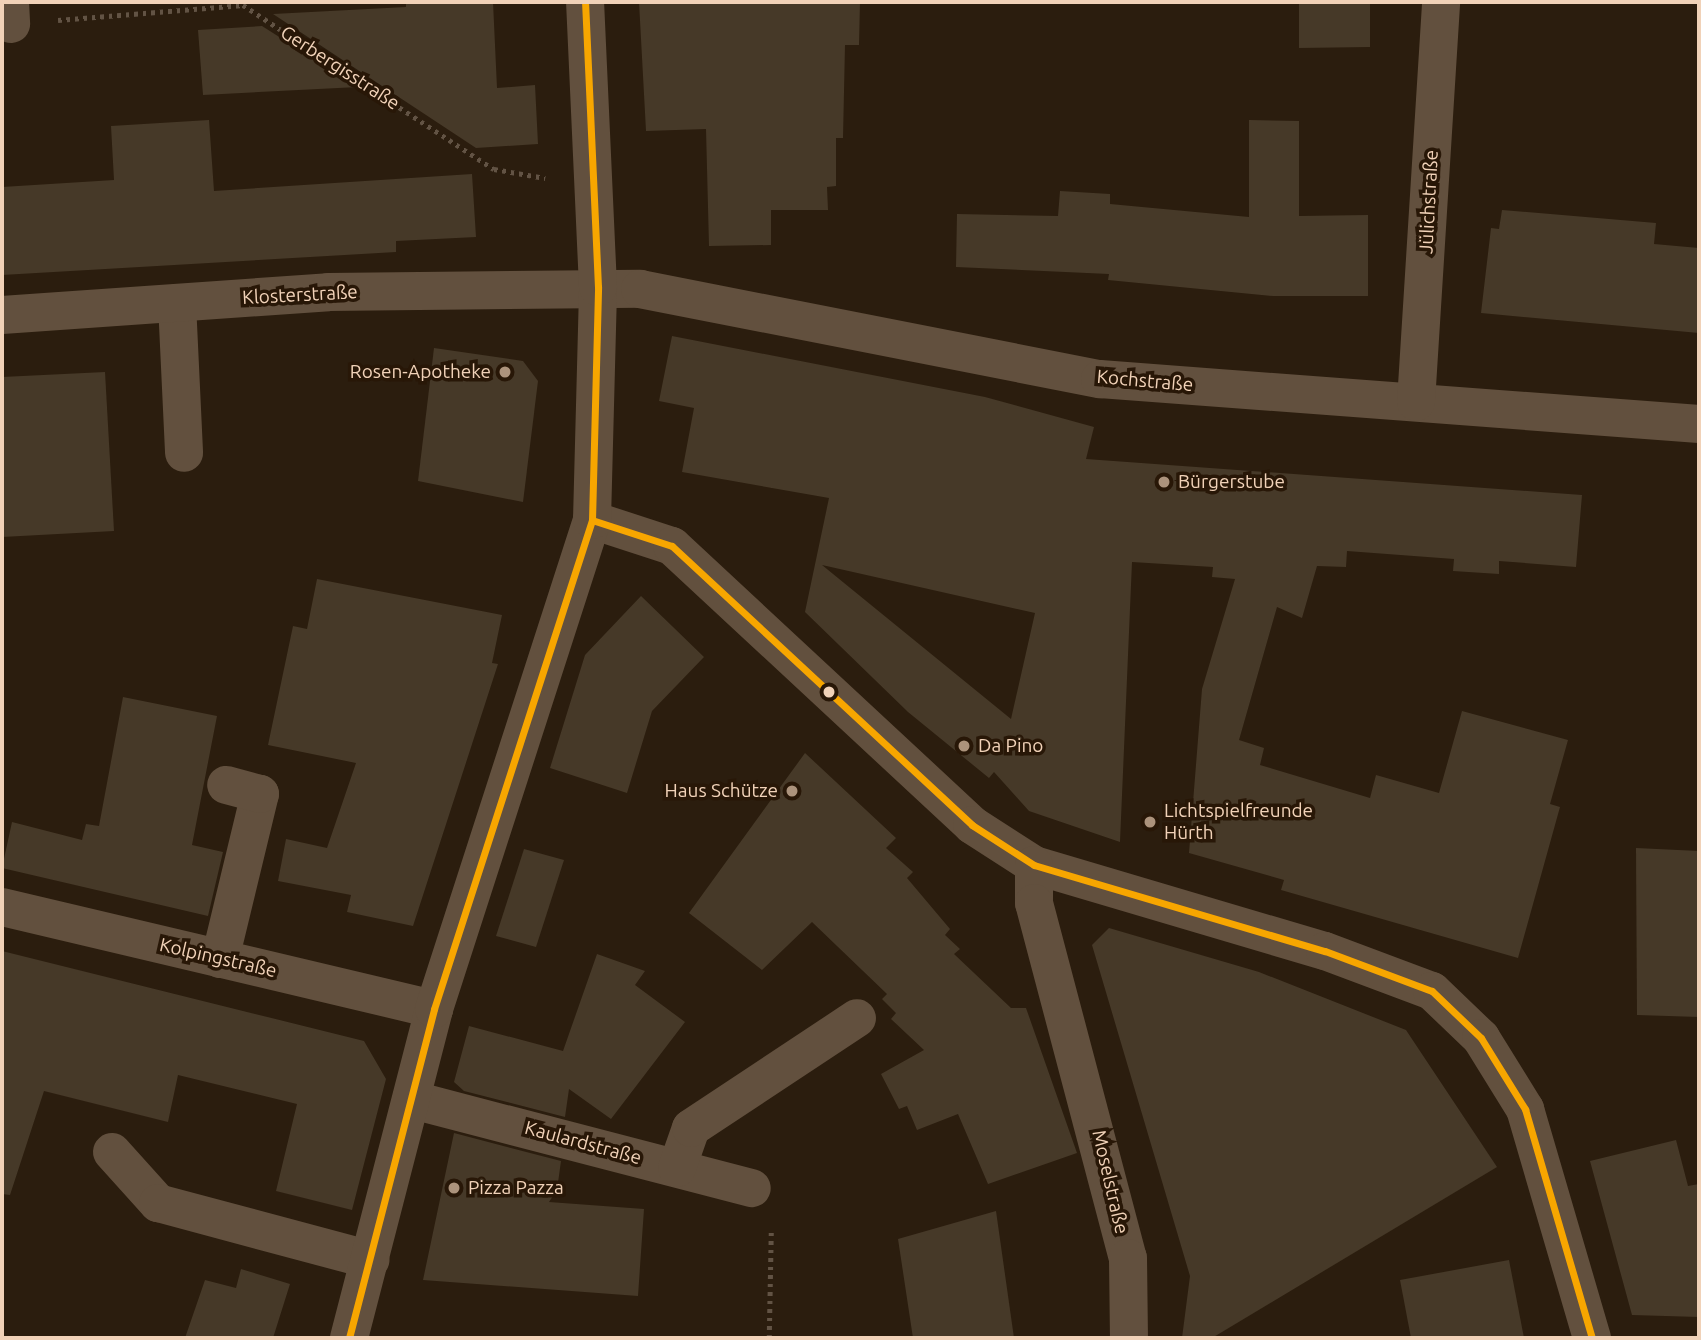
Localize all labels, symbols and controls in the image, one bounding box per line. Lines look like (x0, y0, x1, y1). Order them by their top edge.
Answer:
street label: Gerbergisstraße (276, 21, 404, 115)
street label: Jülichstraße (1415, 149, 1443, 255)
street label: Klosterstraße (242, 281, 358, 309)
place label: Rosen-Apotheke (350, 361, 491, 383)
marker: Rosen-Apotheke (497, 364, 513, 380)
street label: Kochstraße (1096, 365, 1194, 397)
place label: Bürgerstube (1178, 471, 1285, 493)
marker: Bürgerstube (1156, 474, 1172, 490)
unlabelled marker (822, 685, 836, 699)
place label: Da Pino (978, 735, 1043, 757)
marker: Da Pino (956, 738, 972, 754)
place label: Haus Schütze (665, 780, 778, 802)
marker: Haus Schütze (784, 783, 800, 799)
place label: Lichtspielfreunde Hürth (1164, 800, 1313, 844)
marker: Lichtspielfreunde Hürth (1142, 814, 1158, 830)
street label: Kolpingstraße (157, 933, 279, 983)
street label: Kaulardstraße (522, 1116, 644, 1170)
street label: Moselstraße (1087, 1128, 1133, 1236)
place label: Pizza Pazza (468, 1177, 564, 1199)
marker: Pizza Pazza (446, 1180, 462, 1196)

